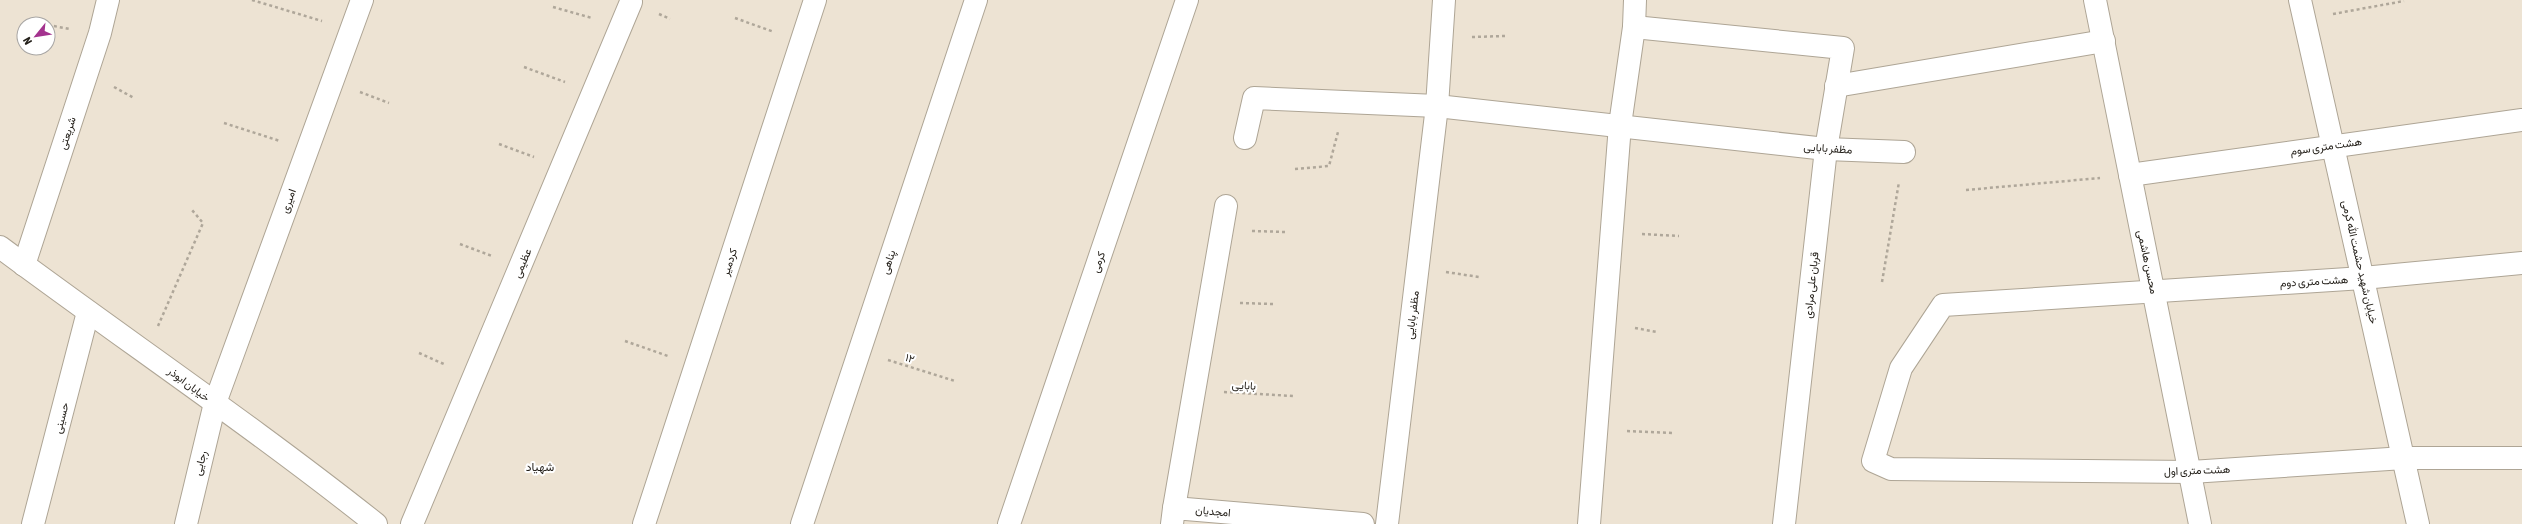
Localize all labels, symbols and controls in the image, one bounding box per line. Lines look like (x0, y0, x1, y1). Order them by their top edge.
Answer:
north arrow (16, 16, 56, 56)
text: N (21, 35, 34, 47)
street label: شریعتی (56, 115, 79, 151)
street label: هشت متری سوم (2289, 135, 2363, 159)
street label: مظفر بابایی (1803, 140, 1853, 157)
street label: امیری (278, 187, 299, 215)
street label: خیابان شهید حشمت الله کرمی (2339, 199, 2380, 325)
street label: محسن هاشمی (2134, 229, 2161, 295)
street label: عظیمی (510, 246, 535, 280)
street label: کردمیر (719, 247, 740, 278)
street label: پناهی (878, 248, 899, 276)
street label: کرمی (1089, 250, 1108, 274)
street label: قربان علی مرادی (1802, 251, 1821, 319)
street label: هشت متری دوم (2279, 273, 2349, 291)
street label: مظفر بابایی (1403, 290, 1422, 340)
street label: ۱۲ (904, 351, 916, 365)
street label: خیابان ابوذر (164, 364, 212, 404)
street label: بابایی (1231, 378, 1257, 393)
street label: حسینی (51, 401, 72, 435)
street label: رجایی (191, 449, 210, 477)
district label: شهیاد (526, 460, 554, 475)
street label: هشت متری اول (2164, 463, 2231, 478)
street label: امجدیان (1195, 503, 1231, 520)

